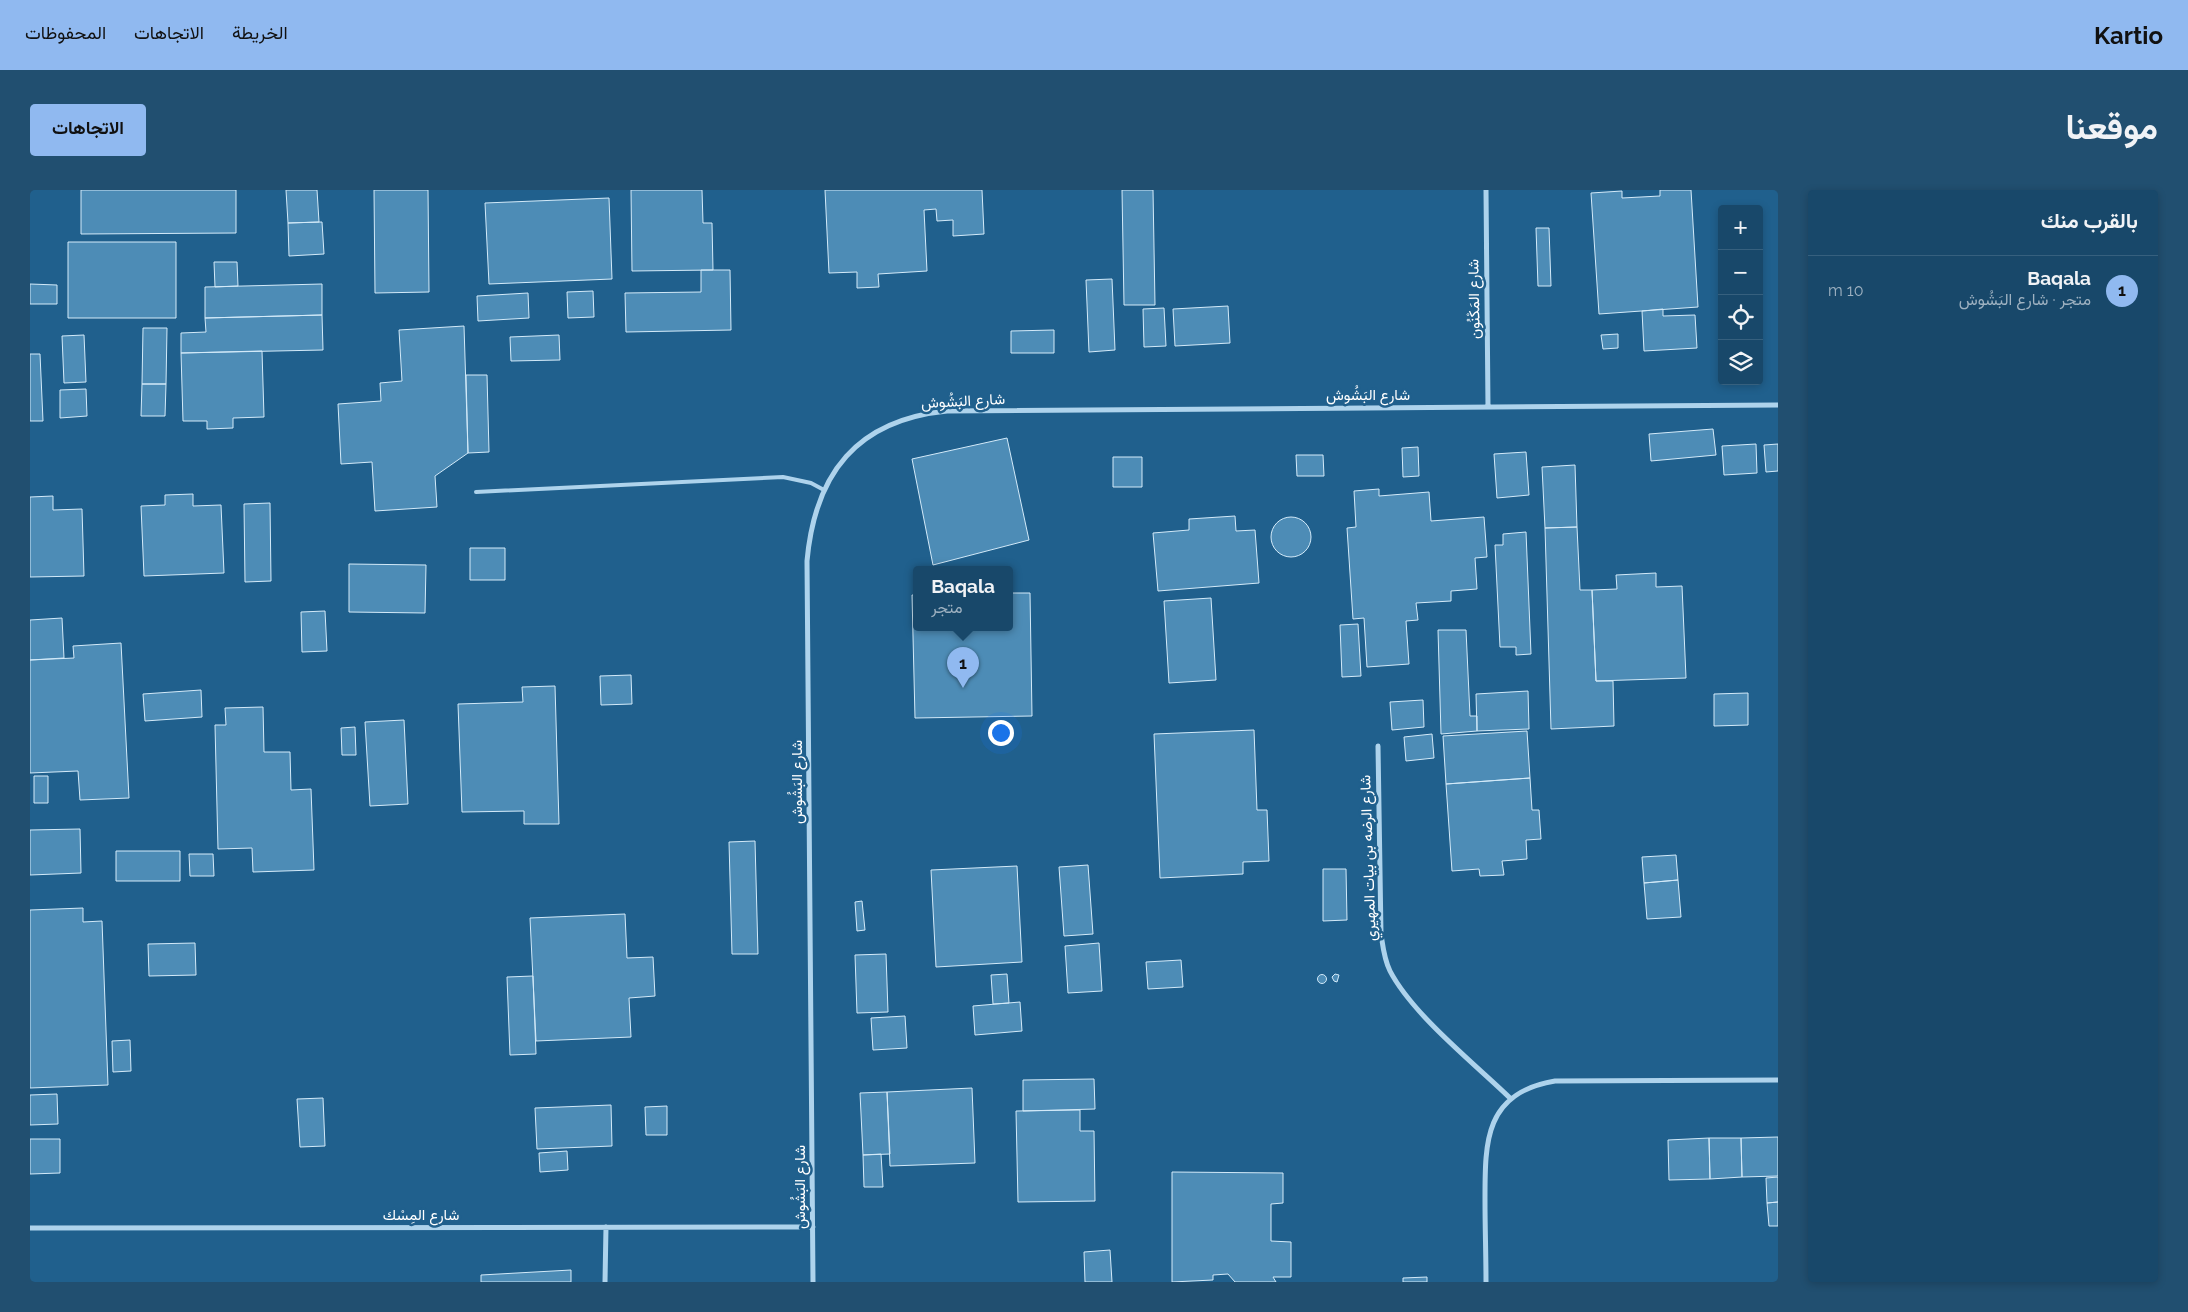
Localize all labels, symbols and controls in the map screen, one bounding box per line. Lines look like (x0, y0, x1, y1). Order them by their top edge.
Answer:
text: Kartio (2094, 21, 2163, 50)
text: المحفوظات (25, 22, 106, 43)
text: الاتجاهات (134, 22, 204, 43)
text: الخريطة (232, 22, 288, 43)
button: الاتجاهات (30, 104, 146, 156)
text: موقعنا (2065, 106, 2158, 147)
map controls (1718, 205, 1763, 385)
button: + (1718, 205, 1763, 250)
text: بالقرب منك (2041, 208, 2138, 233)
button: − (1718, 250, 1763, 295)
street label: شارع المَكْنُون (1464, 259, 1486, 339)
text: Baqala (2027, 267, 2091, 289)
text: 10 m (1828, 281, 1863, 300)
text: 1 (2118, 281, 2126, 300)
text: متجر · شارع البَشُوش (1959, 290, 2091, 309)
button: locate (1718, 295, 1763, 340)
button: layers (1718, 340, 1763, 385)
street label: شارع البَشُوش (1326, 385, 1410, 406)
street label: شارع البَشُوش (921, 389, 1006, 414)
popup (913, 566, 1013, 631)
text: Baqala (931, 575, 995, 597)
text: متجر (931, 598, 963, 617)
pin: 1 (947, 647, 979, 688)
your location (988, 720, 1014, 746)
street label: شارع البَشُوش (787, 740, 808, 824)
street label: شارع الرضه بن بيات المهيري (1356, 774, 1384, 942)
street label: شارع البَشُوش (790, 1145, 811, 1229)
street label: شارع المِسْك (383, 1206, 460, 1226)

